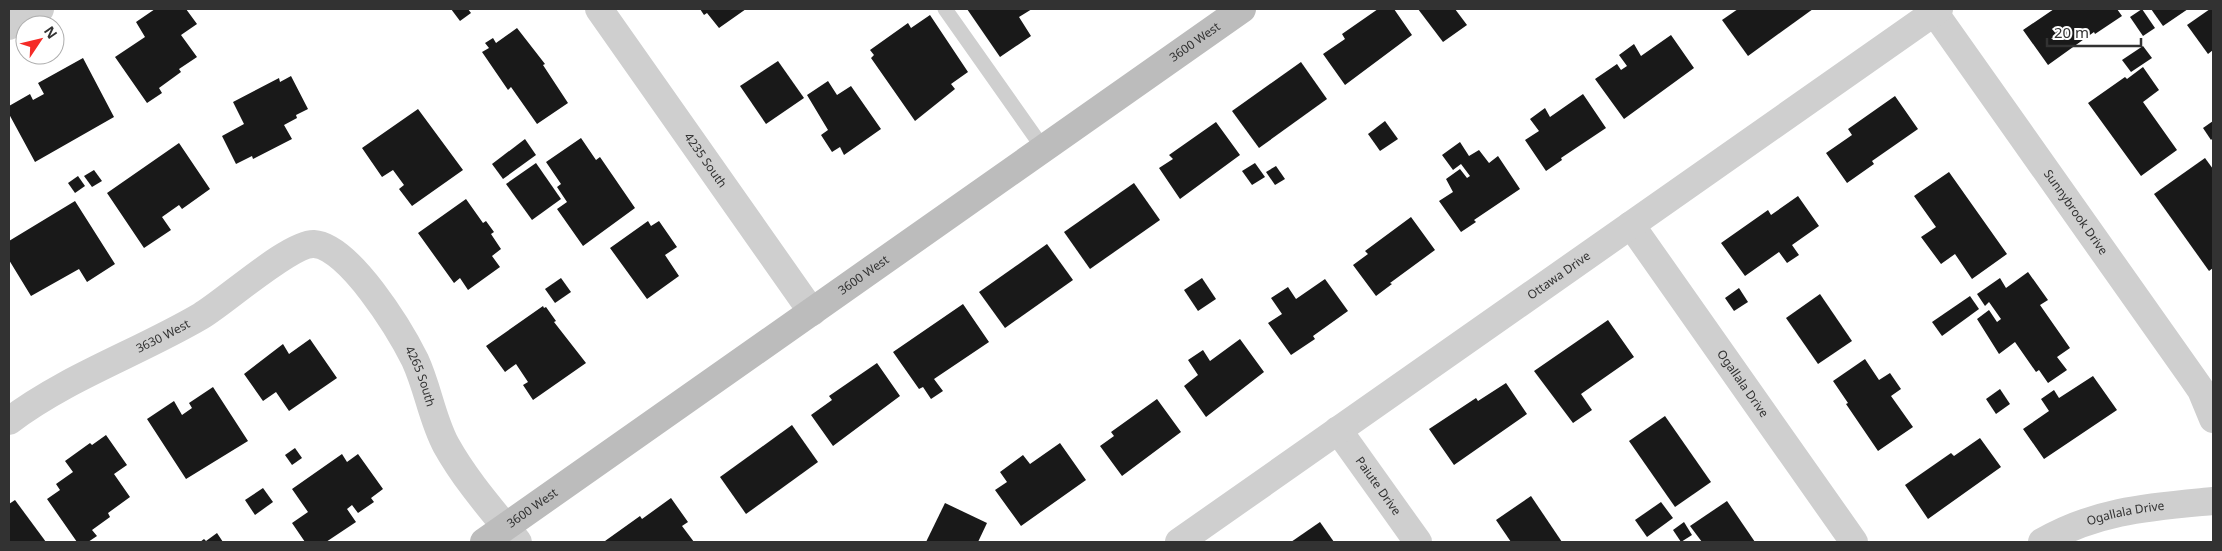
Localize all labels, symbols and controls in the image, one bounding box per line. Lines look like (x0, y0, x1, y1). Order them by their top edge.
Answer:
north arrow (15, 15, 65, 65)
scale bar (2047, 15, 2141, 47)
street label: 3600 West (1166, 18, 1224, 65)
text: N (40, 22, 62, 42)
text: 20 m (2054, 22, 2089, 42)
street label: 4235 South (681, 129, 731, 191)
street label: Sunnybrook Drive (2040, 166, 2112, 258)
street label: Ottawa Drive (1523, 247, 1594, 303)
street label: 3600 West (834, 251, 893, 298)
street label: 3630 West (133, 315, 193, 357)
street label: 4265 South (401, 343, 440, 409)
street label: Ogallala Drive (1713, 346, 1773, 421)
street label: Paiute Drive (1352, 453, 1405, 519)
street label: 3600 West (503, 484, 561, 531)
street label: Ogallala Drive (2084, 497, 2166, 529)

